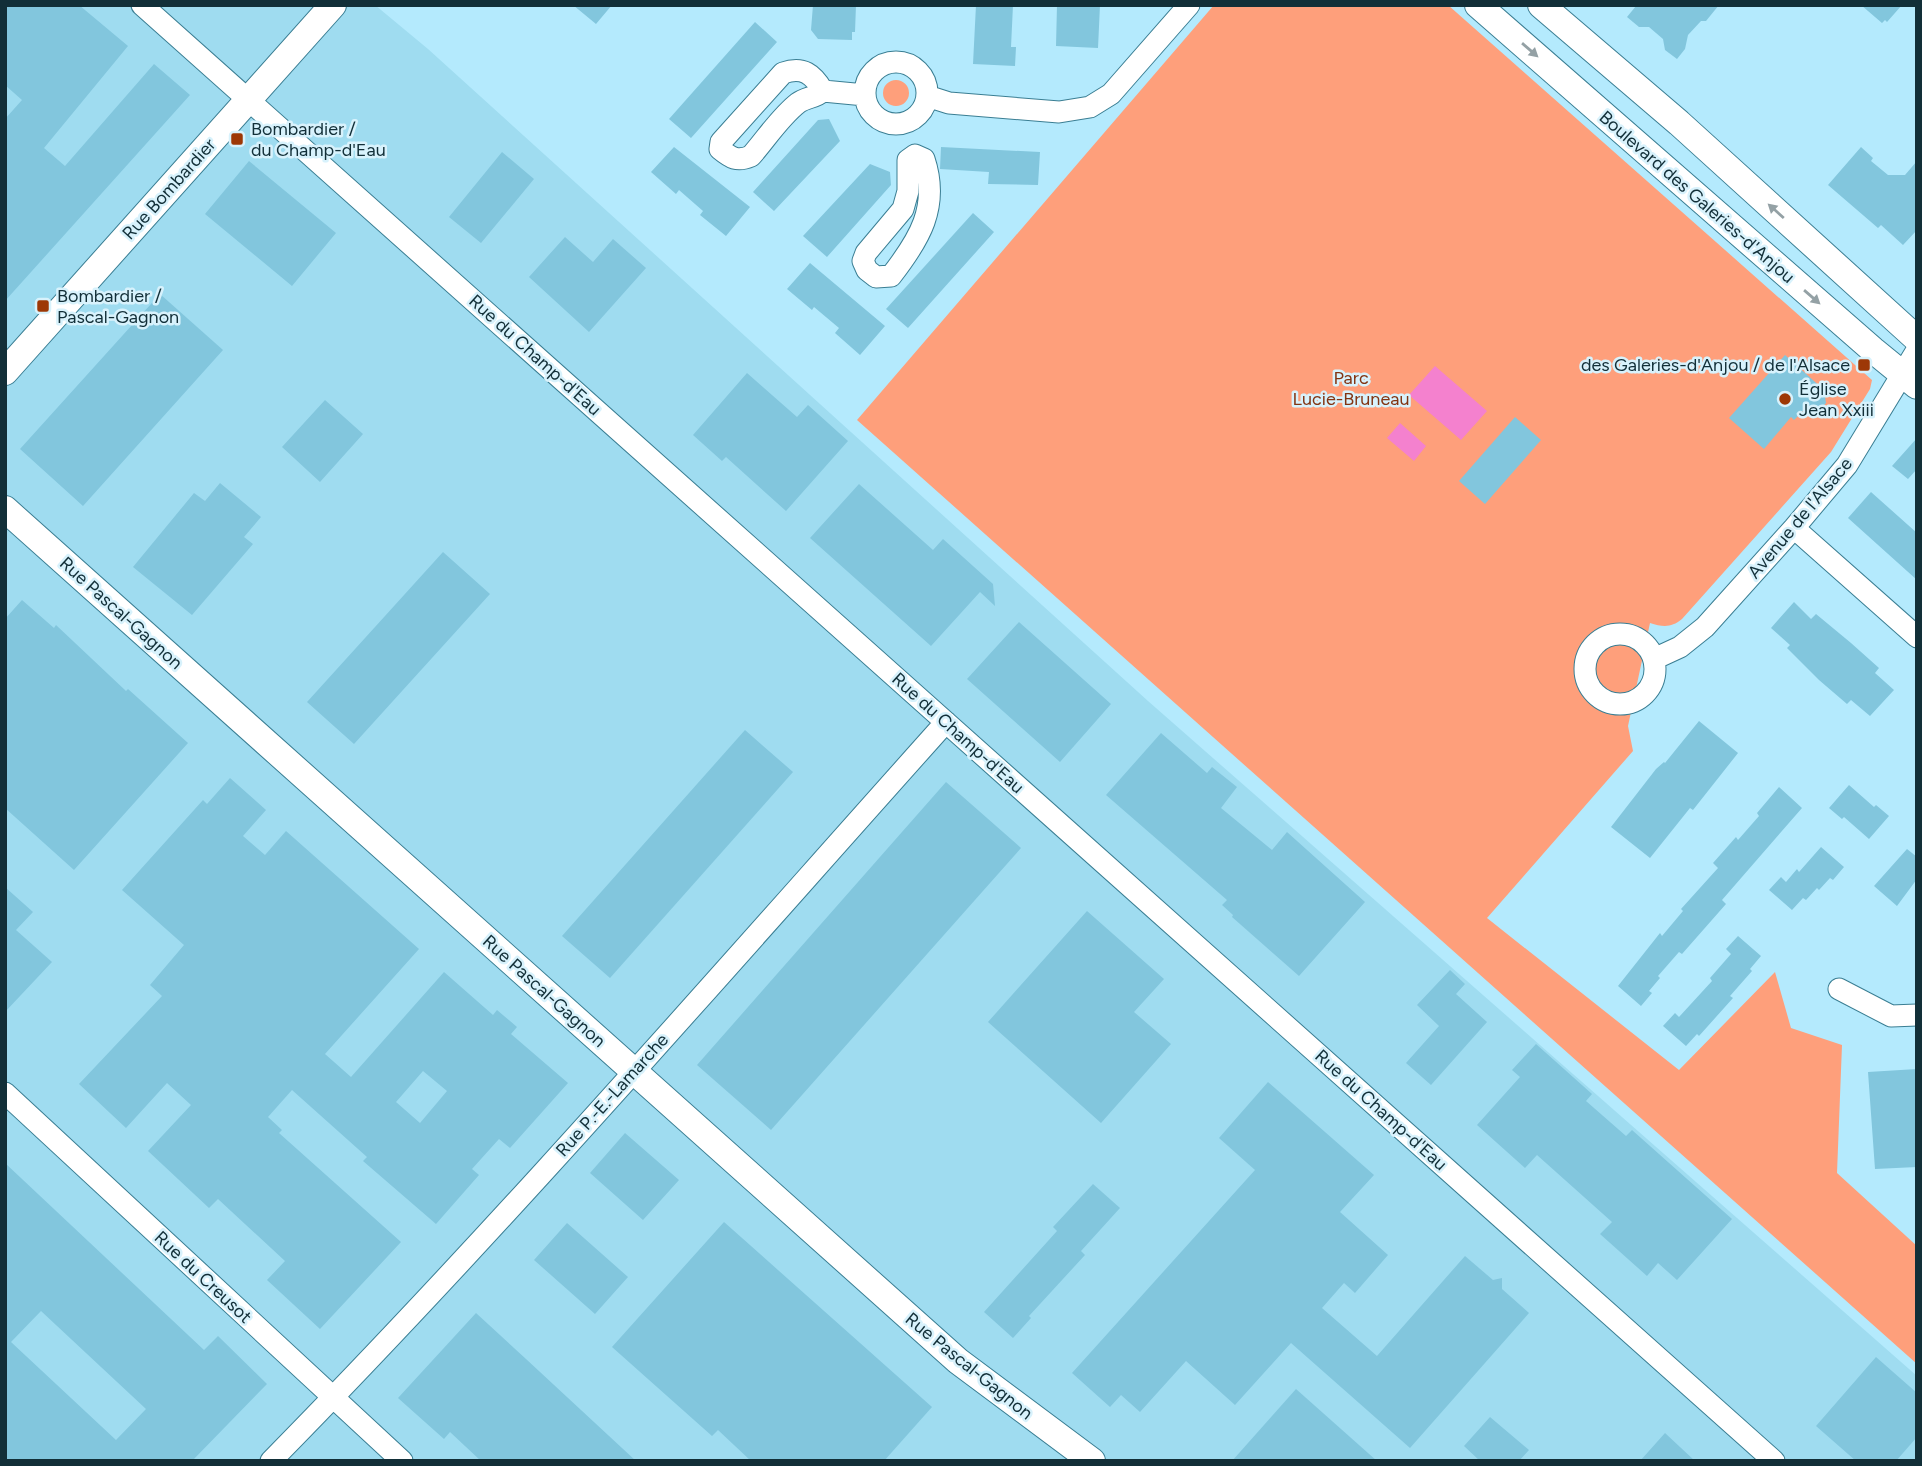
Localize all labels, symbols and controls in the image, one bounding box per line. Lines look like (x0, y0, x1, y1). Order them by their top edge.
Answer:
one-way arrow (1521, 42, 1538, 57)
street label: Boulevard des Galeries-d'Anjou (1595, 106, 1799, 288)
place label: Bombardier / du Champ-d'Eau (251, 118, 386, 161)
marker: Bombardier / du Champ-d'Eau (229, 131, 245, 147)
street label: Rue Bombardier (118, 134, 220, 244)
one-way arrow (1767, 203, 1785, 219)
place label: Bombardier / Pascal-Gagnon (57, 285, 179, 328)
one-way arrow (1803, 289, 1820, 304)
street label: Rue du Champ-d'Eau (464, 290, 606, 420)
marker: Bombardier / Pascal-Gagnon (35, 298, 51, 314)
place label: des Galeries-d'Anjou / de l'Alsace (1581, 354, 1850, 376)
marker: des Galeries-d'Anjou / de l'Alsace (1856, 357, 1872, 373)
park label: Parc Lucie-Bruneau (1293, 367, 1409, 410)
place label: Église Jean Xxiii (1799, 378, 1874, 421)
marker: Église Jean Xxiii (1777, 391, 1793, 407)
street label: Avenue de l'Alsace (1743, 453, 1857, 583)
street label: Rue Pascal-Gagnon (55, 552, 187, 674)
street label: Rue du Champ-d'Eau (887, 668, 1029, 798)
street label: Rue Pascal-Gagnon (478, 930, 610, 1052)
street label: Rue P.-E.-Lamarche (551, 1029, 673, 1161)
street label: Rue du Champ-d'Eau (1310, 1045, 1452, 1175)
street label: Rue du Creusot (150, 1226, 256, 1328)
street label: Rue Pascal-Gagnon (901, 1308, 1037, 1424)

